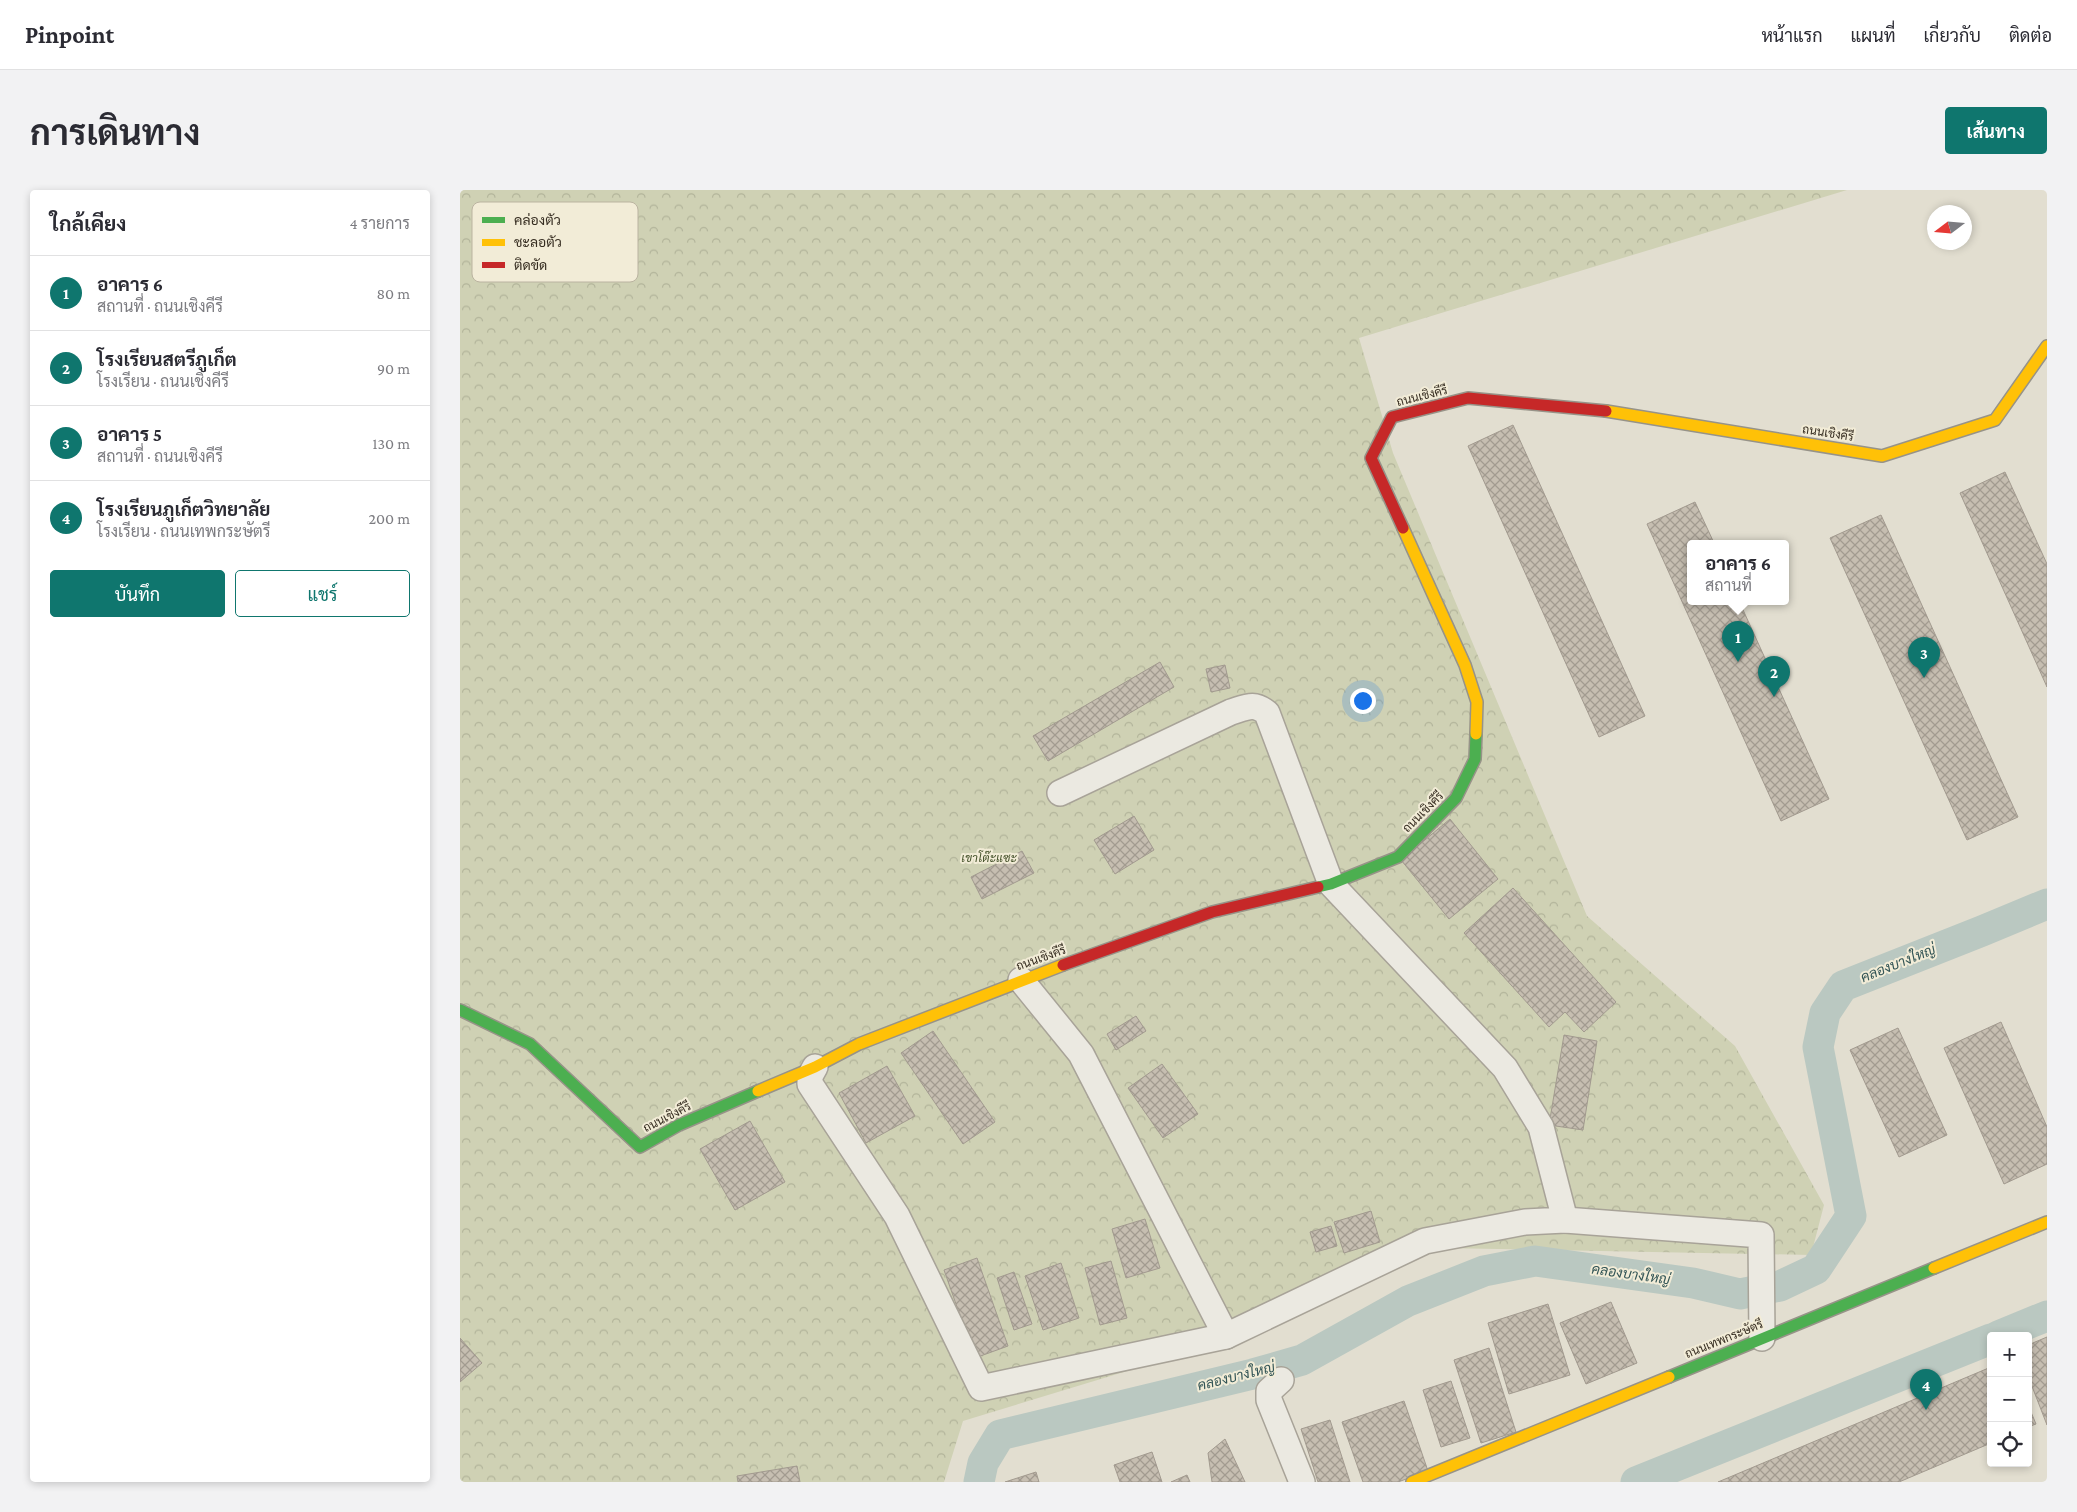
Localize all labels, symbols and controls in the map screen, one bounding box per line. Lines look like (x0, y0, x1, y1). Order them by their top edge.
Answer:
text: Pinpoint (25, 21, 114, 48)
text: หน้าแรก (1761, 26, 1823, 46)
text: แผนที่ (1851, 26, 1895, 46)
text: เกี่ยวกับ (1923, 26, 1981, 46)
text: ติดต่อ (2009, 26, 2052, 46)
button: เส้นทาง (1945, 107, 2047, 154)
text: การเดินทาง (30, 114, 200, 153)
legend (472, 202, 638, 282)
north arrow (1927, 205, 1972, 250)
text: ใกล้เคียง (50, 212, 126, 236)
text: คล่องตัว (514, 212, 561, 228)
text: 4 รายการ (349, 215, 410, 232)
text: ชะลอตัว (514, 234, 562, 250)
text: ติดขัด (514, 257, 547, 273)
text: อาคาร 6 (97, 274, 163, 295)
text: 1 (63, 285, 69, 302)
text: 80 m (376, 285, 410, 302)
text: สถานที่ · ถนนเชิงคีรี (97, 298, 223, 315)
text: โรงเรียนสตรีภูเก็ต (97, 349, 237, 370)
text: 2 (62, 360, 70, 377)
text: 90 m (377, 360, 410, 377)
text: โรงเรียน · ถนนเชิงคีรี (97, 373, 229, 390)
street label: ถนนเชิงคีรี (1395, 382, 1449, 409)
street label: ถนนเชิงคีรี (1801, 421, 1855, 444)
text: อาคาร 5 (97, 424, 162, 445)
text: 3 (62, 435, 70, 452)
text: 130 m (372, 435, 410, 452)
text: สถานที่ · ถนนเชิงคีรี (97, 448, 223, 465)
text: โรงเรียนภูเก็ตวิทยาลัย (97, 499, 270, 520)
text: 4 (62, 510, 70, 527)
text: 200 m (368, 510, 410, 527)
text: โรงเรียน · ถนนเทพกระษัตรี (97, 523, 270, 540)
popup (1687, 540, 1789, 605)
text: อาคาร 6 (1705, 553, 1771, 574)
button: บันทึก (50, 570, 225, 617)
button: แชร์ (235, 570, 410, 617)
text: สถานที่ (1705, 577, 1752, 594)
pin: 1 (1722, 621, 1754, 662)
pin: 3 (1908, 637, 1940, 678)
pin: 2 (1758, 656, 1790, 697)
your location (1350, 688, 1376, 714)
street label: ถนนเชิงคีรี (1399, 788, 1446, 835)
park label: เขาโต๊ะแซะ (961, 850, 1017, 865)
water label: คลองบางใหญ่ (1858, 940, 1939, 986)
street label: ถนนเชิงคีรี (1014, 942, 1068, 973)
street label: ถนนเชิงคีรี (640, 1098, 693, 1135)
water label: คลองบางใหญ่ (1590, 1261, 1672, 1289)
street label: ถนนเทพกระษัตรี (1683, 1316, 1765, 1361)
map controls (1987, 1332, 2032, 1467)
button: + (1987, 1332, 2032, 1377)
water label: คลองบางใหญ่ (1196, 1358, 1278, 1394)
pin: 4 (1910, 1369, 1942, 1410)
button: − (1987, 1377, 2032, 1422)
button: locate (1987, 1422, 2032, 1467)

